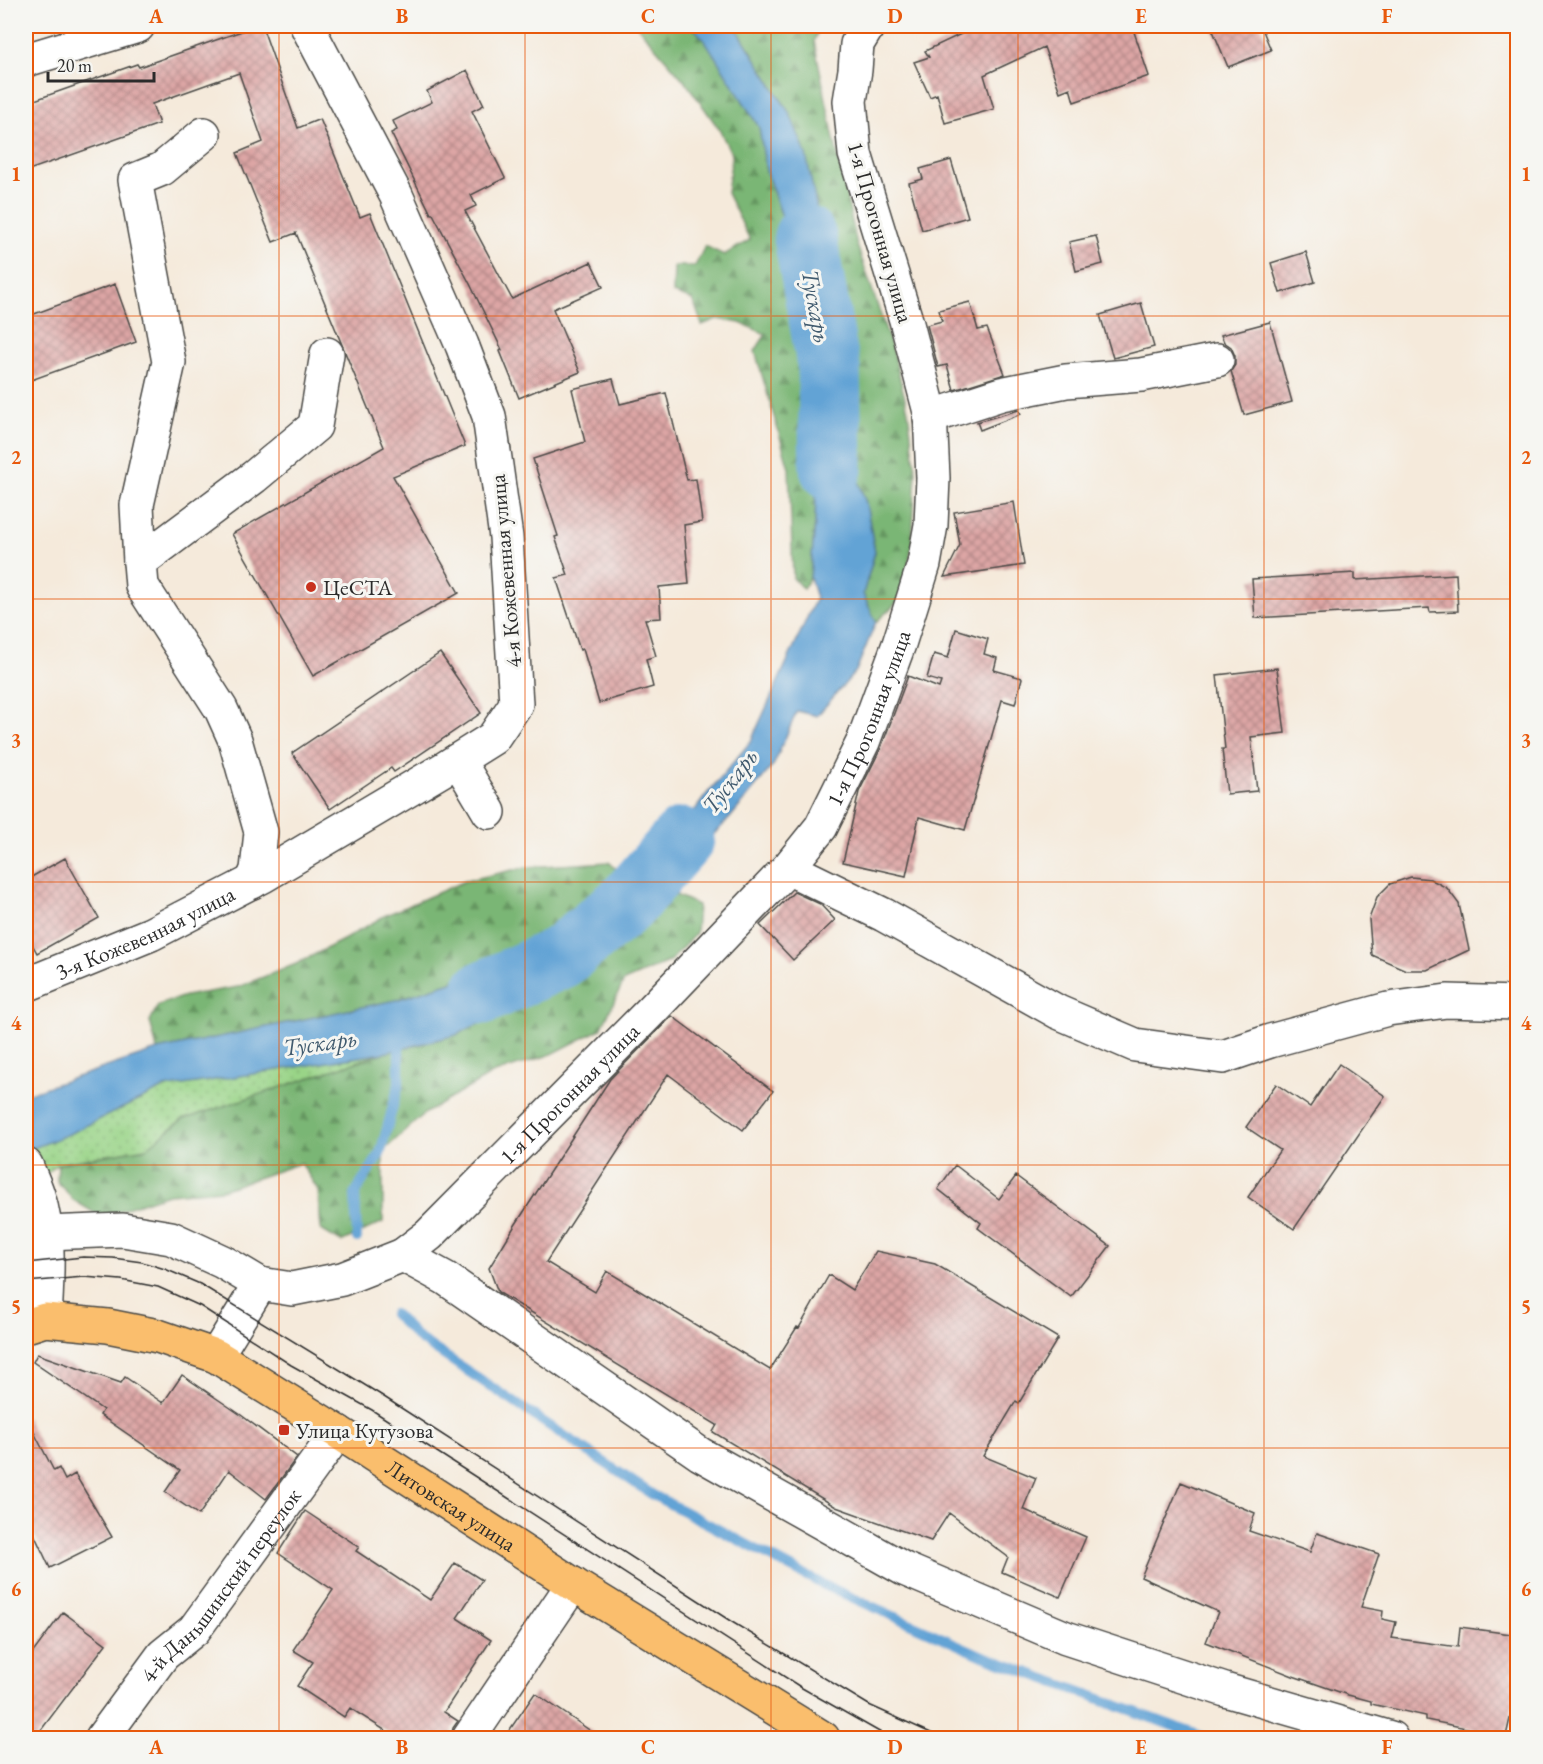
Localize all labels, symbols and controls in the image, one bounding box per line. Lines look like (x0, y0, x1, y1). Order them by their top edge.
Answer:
text: A (148, 3, 164, 29)
text: B (396, 3, 408, 29)
text: C (641, 3, 655, 29)
text: D (887, 3, 903, 29)
text: E (1135, 3, 1147, 29)
text: F (1382, 3, 1393, 29)
scale bar (48, 45, 154, 83)
text: 20 m (57, 54, 92, 77)
street label: 1-я Прогонная улица (841, 138, 920, 326)
text: 1 (11, 161, 21, 187)
text: 1 (1521, 161, 1531, 187)
water label: Тускарь (795, 267, 838, 345)
text: 2 (11, 444, 22, 470)
text: 2 (1521, 444, 1532, 470)
street label: 4-я Кожевенная улица (483, 473, 528, 669)
place label: ЦеСТА (323, 573, 393, 602)
marker: ЦеСТА (304, 580, 318, 594)
street label: 1-я Прогонная улица (820, 627, 917, 811)
text: 3 (11, 727, 21, 753)
text: 3 (1521, 727, 1531, 753)
water label: Тускарь (695, 742, 765, 819)
street label: 3-я Кожевенная улица (51, 879, 240, 986)
text: 4 (11, 1010, 22, 1036)
text: 4 (1521, 1010, 1532, 1036)
street label: 1-я Прогонная улица (493, 1017, 646, 1171)
water label: Тускарь (281, 1022, 359, 1063)
text: 5 (11, 1293, 21, 1319)
text: 5 (1521, 1293, 1531, 1319)
place label: Улица Кутузова (295, 1416, 434, 1445)
marker: Улица Кутузова (277, 1423, 291, 1437)
street label: Литовская улица (380, 1453, 522, 1559)
street label: 4-й Даньшинский переулок (134, 1482, 308, 1688)
text: 6 (11, 1576, 22, 1602)
text: 6 (1521, 1576, 1532, 1602)
text: A (148, 1734, 164, 1760)
text: B (396, 1734, 408, 1760)
text: C (641, 1734, 655, 1760)
text: D (887, 1734, 903, 1760)
text: E (1135, 1734, 1147, 1760)
text: F (1382, 1734, 1393, 1760)

